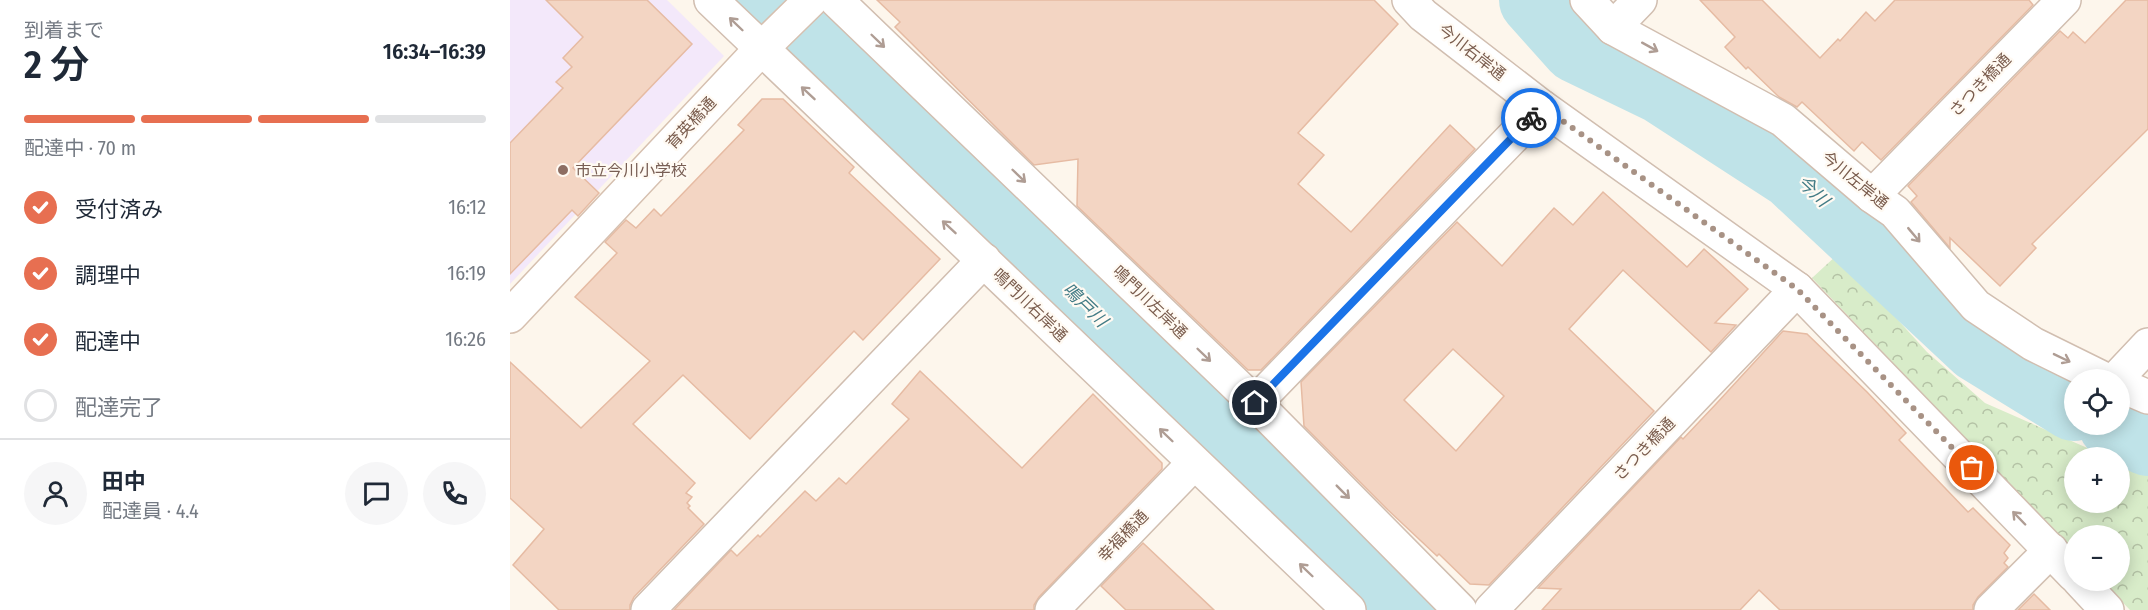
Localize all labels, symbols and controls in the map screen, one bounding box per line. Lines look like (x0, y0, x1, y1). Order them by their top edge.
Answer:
one-way arrow (728, 17, 743, 32)
text: 到着まで (24, 18, 104, 42)
street label: 今川右岸通 (1435, 20, 1509, 84)
one-way arrow (870, 33, 885, 47)
text: 16:34–16:39 (383, 38, 486, 65)
one-way arrow (1641, 41, 1658, 53)
text: 2 分 (24, 42, 89, 88)
street label: さつき橋通 (1945, 50, 2015, 120)
one-way arrow (800, 86, 815, 100)
courier (1501, 88, 1561, 148)
street label: 育英橋通 (662, 93, 720, 153)
icon: bike (1515, 102, 1548, 135)
text: 配達中 · 70 m (24, 136, 136, 160)
street label: 今川左岸通 (1818, 147, 1892, 213)
place label: 市立今川小学校 (575, 161, 687, 180)
marker: 市立今川小学校 (556, 163, 570, 177)
one-way arrow (1011, 168, 1026, 183)
water label: 今川 (1792, 171, 1835, 213)
icon: check (24, 191, 57, 224)
text: 16:12 (448, 195, 486, 219)
text: 受付済み (75, 196, 163, 223)
one-way arrow (942, 220, 957, 234)
one-way arrow (1908, 227, 1921, 243)
icon: check (24, 257, 57, 290)
text: 16:19 (447, 261, 486, 285)
text: 調理中 (75, 262, 141, 289)
street label: 鳴門川左岸通 (1109, 262, 1191, 342)
street label: 鳴門川右岸通 (989, 265, 1071, 345)
water label: 鳴戸川 (1058, 278, 1114, 333)
icon: check (24, 323, 57, 356)
text: 16:26 (445, 327, 486, 351)
text: 配達中 (75, 328, 141, 355)
one-way arrow (1197, 347, 1212, 362)
one-way arrow (2053, 353, 2071, 365)
map controls (2064, 369, 2130, 591)
button: locate (2064, 369, 2130, 435)
pin (1229, 377, 1280, 428)
icon: home (1238, 386, 1271, 419)
text: 配達完了 (75, 394, 163, 421)
street label: さつき橋通 (1609, 414, 1679, 484)
one-way arrow (1158, 427, 1173, 442)
pin (1946, 442, 1997, 493)
button: + (2064, 447, 2130, 513)
icon: bag (1955, 451, 1988, 484)
button: person (24, 462, 87, 525)
button: chat (345, 462, 408, 525)
button: phone (423, 462, 486, 525)
text: 田中 (102, 468, 146, 495)
one-way arrow (1335, 485, 1350, 499)
text: 配達員 · 4.4 (102, 499, 199, 523)
street label: 幸福橋通 (1094, 506, 1152, 566)
one-way arrow (2012, 510, 2027, 525)
button: − (2064, 525, 2130, 591)
one-way arrow (1299, 562, 1314, 577)

